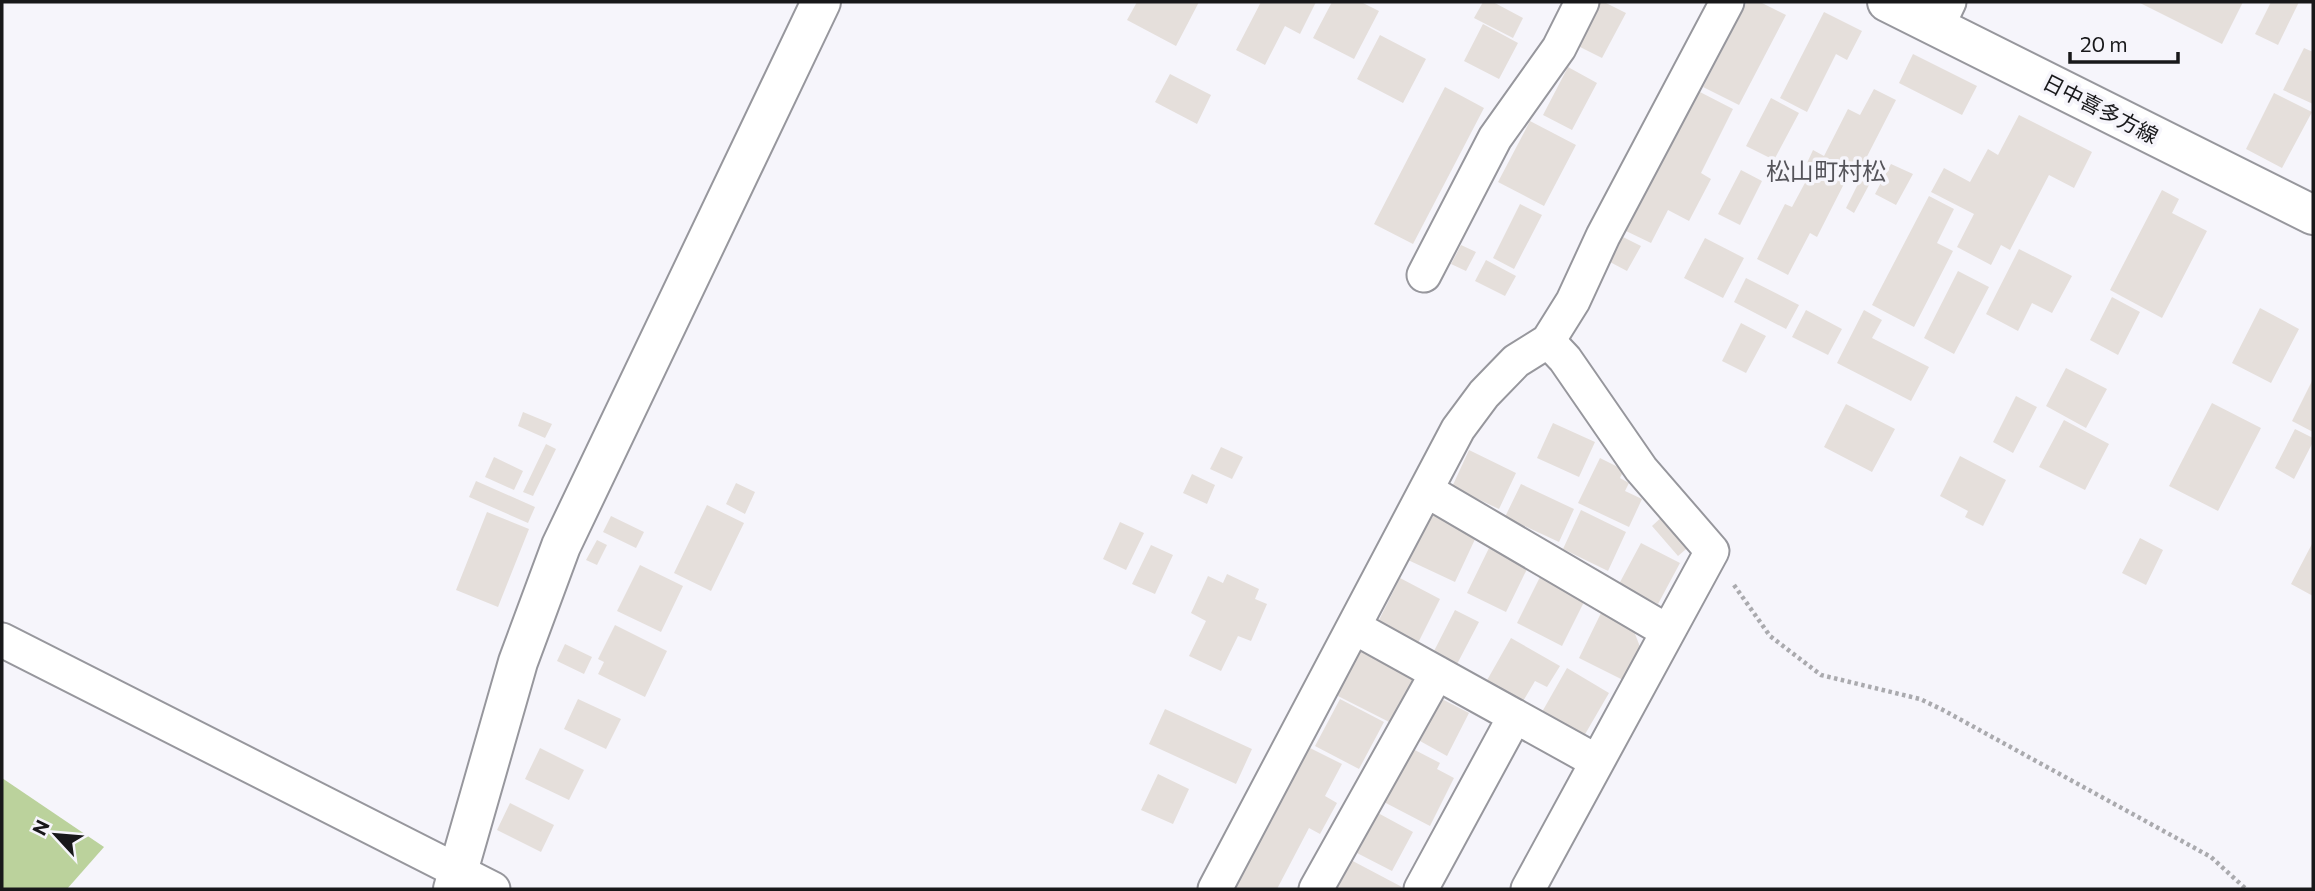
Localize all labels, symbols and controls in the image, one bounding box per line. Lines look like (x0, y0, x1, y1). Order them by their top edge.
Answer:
scale bar (2070, 21, 2178, 65)
text: 20 m (2080, 31, 2128, 56)
street label: 日中喜多方線 (2039, 68, 2163, 148)
district label: 松山町村松 (1766, 156, 1886, 185)
north arrow (21, 800, 91, 870)
text: N (27, 816, 54, 839)

